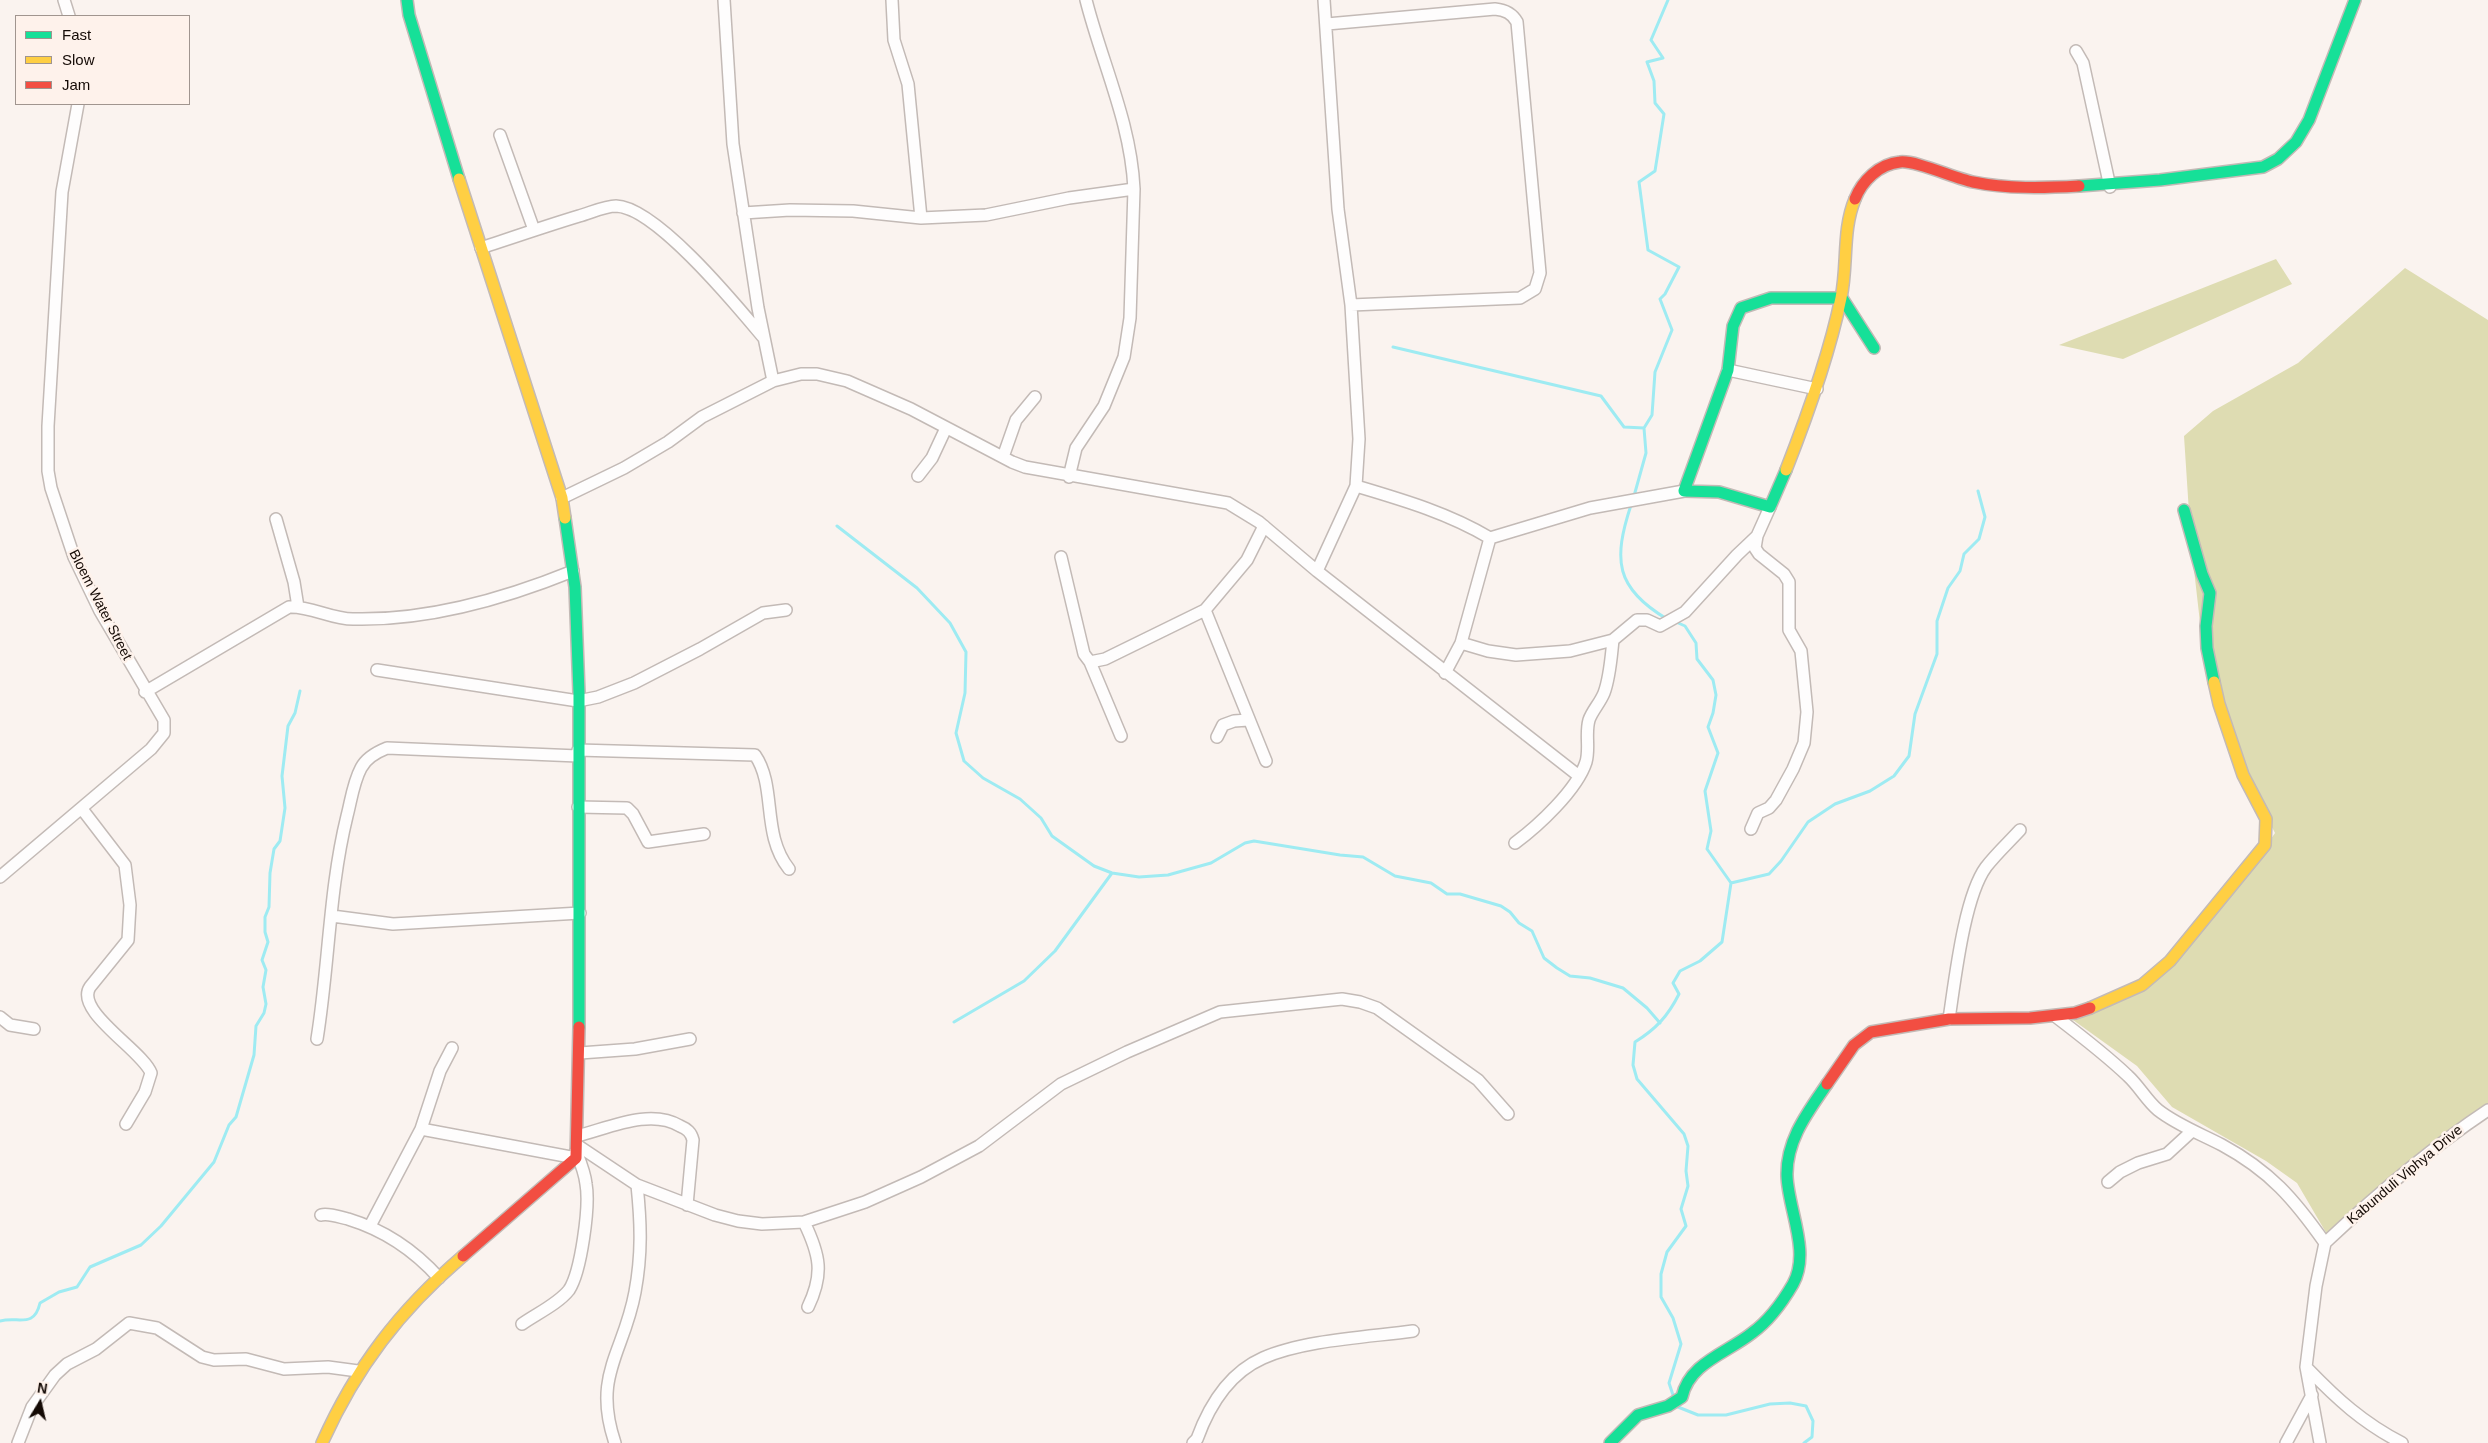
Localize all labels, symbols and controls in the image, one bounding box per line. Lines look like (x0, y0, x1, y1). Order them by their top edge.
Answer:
legend (15, 15, 190, 105)
text: Fast (62, 26, 91, 43)
text: Slow (62, 51, 95, 68)
text: Jam (62, 76, 90, 93)
street label: Bloem Water Street (65, 547, 135, 663)
street label: Kabunduli Viphya Drive (2344, 1122, 2466, 1228)
north arrow (15, 1378, 65, 1428)
text: N (36, 1379, 49, 1397)

